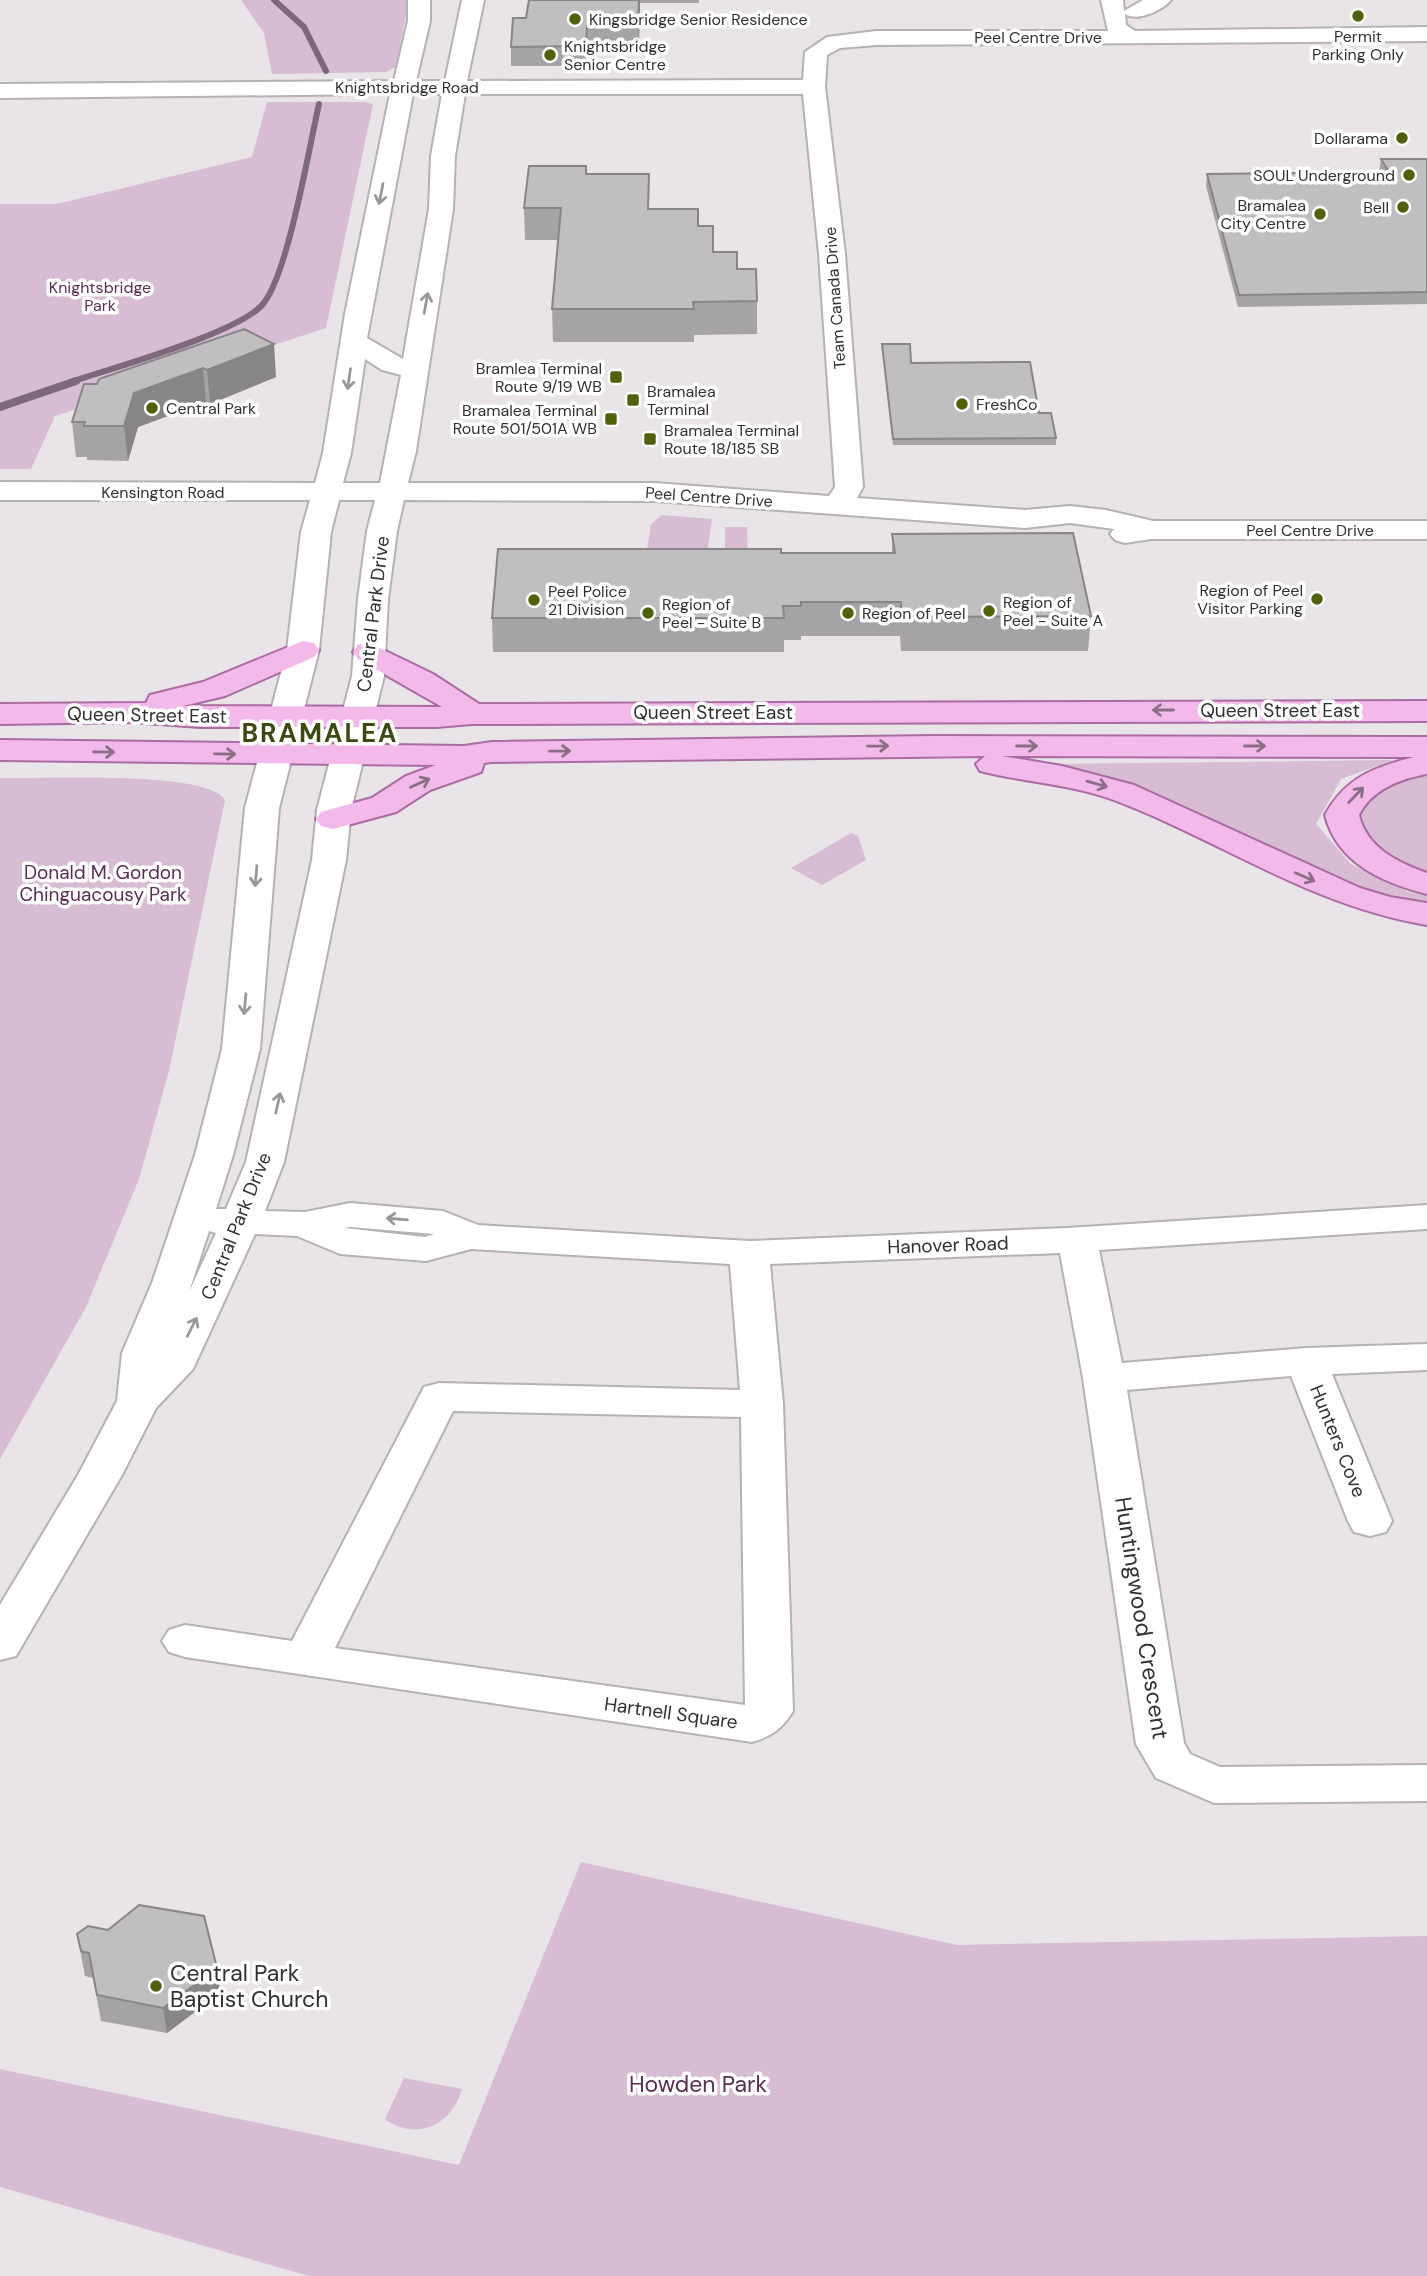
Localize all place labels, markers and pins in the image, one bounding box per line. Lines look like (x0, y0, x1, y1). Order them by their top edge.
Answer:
marker: Permit Parking Only (1350, 8, 1366, 24)
place label: Kingsbridge Senior Residence (589, 9, 808, 30)
marker: Kingsbridge Senior Residence (567, 11, 583, 27)
place label: Permit Parking Only (1312, 26, 1404, 65)
place label: Knightsbridge Senior Centre (564, 36, 666, 75)
marker: Knightsbridge Senior Centre (542, 47, 558, 63)
place label: Dollarama (1314, 128, 1388, 149)
marker: Dollarama (1394, 130, 1410, 146)
place label: SOUL Underground (1253, 165, 1395, 186)
marker: SOUL Underground (1401, 167, 1417, 183)
place label: Bramalea City Centre (1221, 195, 1306, 234)
place label: Bell (1363, 197, 1389, 218)
marker: Bell (1395, 199, 1411, 215)
marker: Bramalea City Centre (1312, 206, 1328, 222)
place label: Bramlea Terminal Route 9/19 WB (476, 358, 602, 397)
marker: Bramlea Terminal Route 9/19 WB (608, 369, 624, 385)
place label: Bramalea Terminal (647, 381, 716, 420)
marker: Bramalea Terminal (625, 392, 641, 408)
place label: FreshCo (976, 394, 1037, 415)
marker: FreshCo (954, 396, 970, 412)
place label: Central Park (166, 398, 256, 419)
marker: Central Park (144, 400, 160, 416)
place label: Bramalea Terminal Route 501/501A WB (453, 400, 597, 439)
marker: Bramalea Terminal Route 501/501A WB (603, 411, 619, 427)
place label: Bramalea Terminal Route 18/185 SB (664, 420, 799, 459)
marker: Bramalea Terminal Route 18/185 SB (642, 431, 658, 447)
place label: Region of Peel Visitor Parking (1197, 580, 1303, 619)
place label: Peel Police 21 Division (548, 581, 627, 620)
marker: Region of Peel Visitor Parking (1309, 591, 1325, 607)
marker: Peel Police 21 Division (526, 592, 542, 608)
place label: Region of Peel - Suite A (1003, 592, 1103, 631)
place label: Region of Peel - Suite B (662, 594, 761, 633)
place label: Region of Peel (862, 603, 966, 624)
marker: Region of Peel - Suite A (981, 603, 997, 619)
marker: Region of Peel - Suite B (640, 605, 656, 621)
marker: Region of Peel (840, 605, 856, 621)
place label: Central Park Baptist Church (170, 1958, 328, 2014)
marker: Central Park Baptist Church (148, 1978, 164, 1994)

